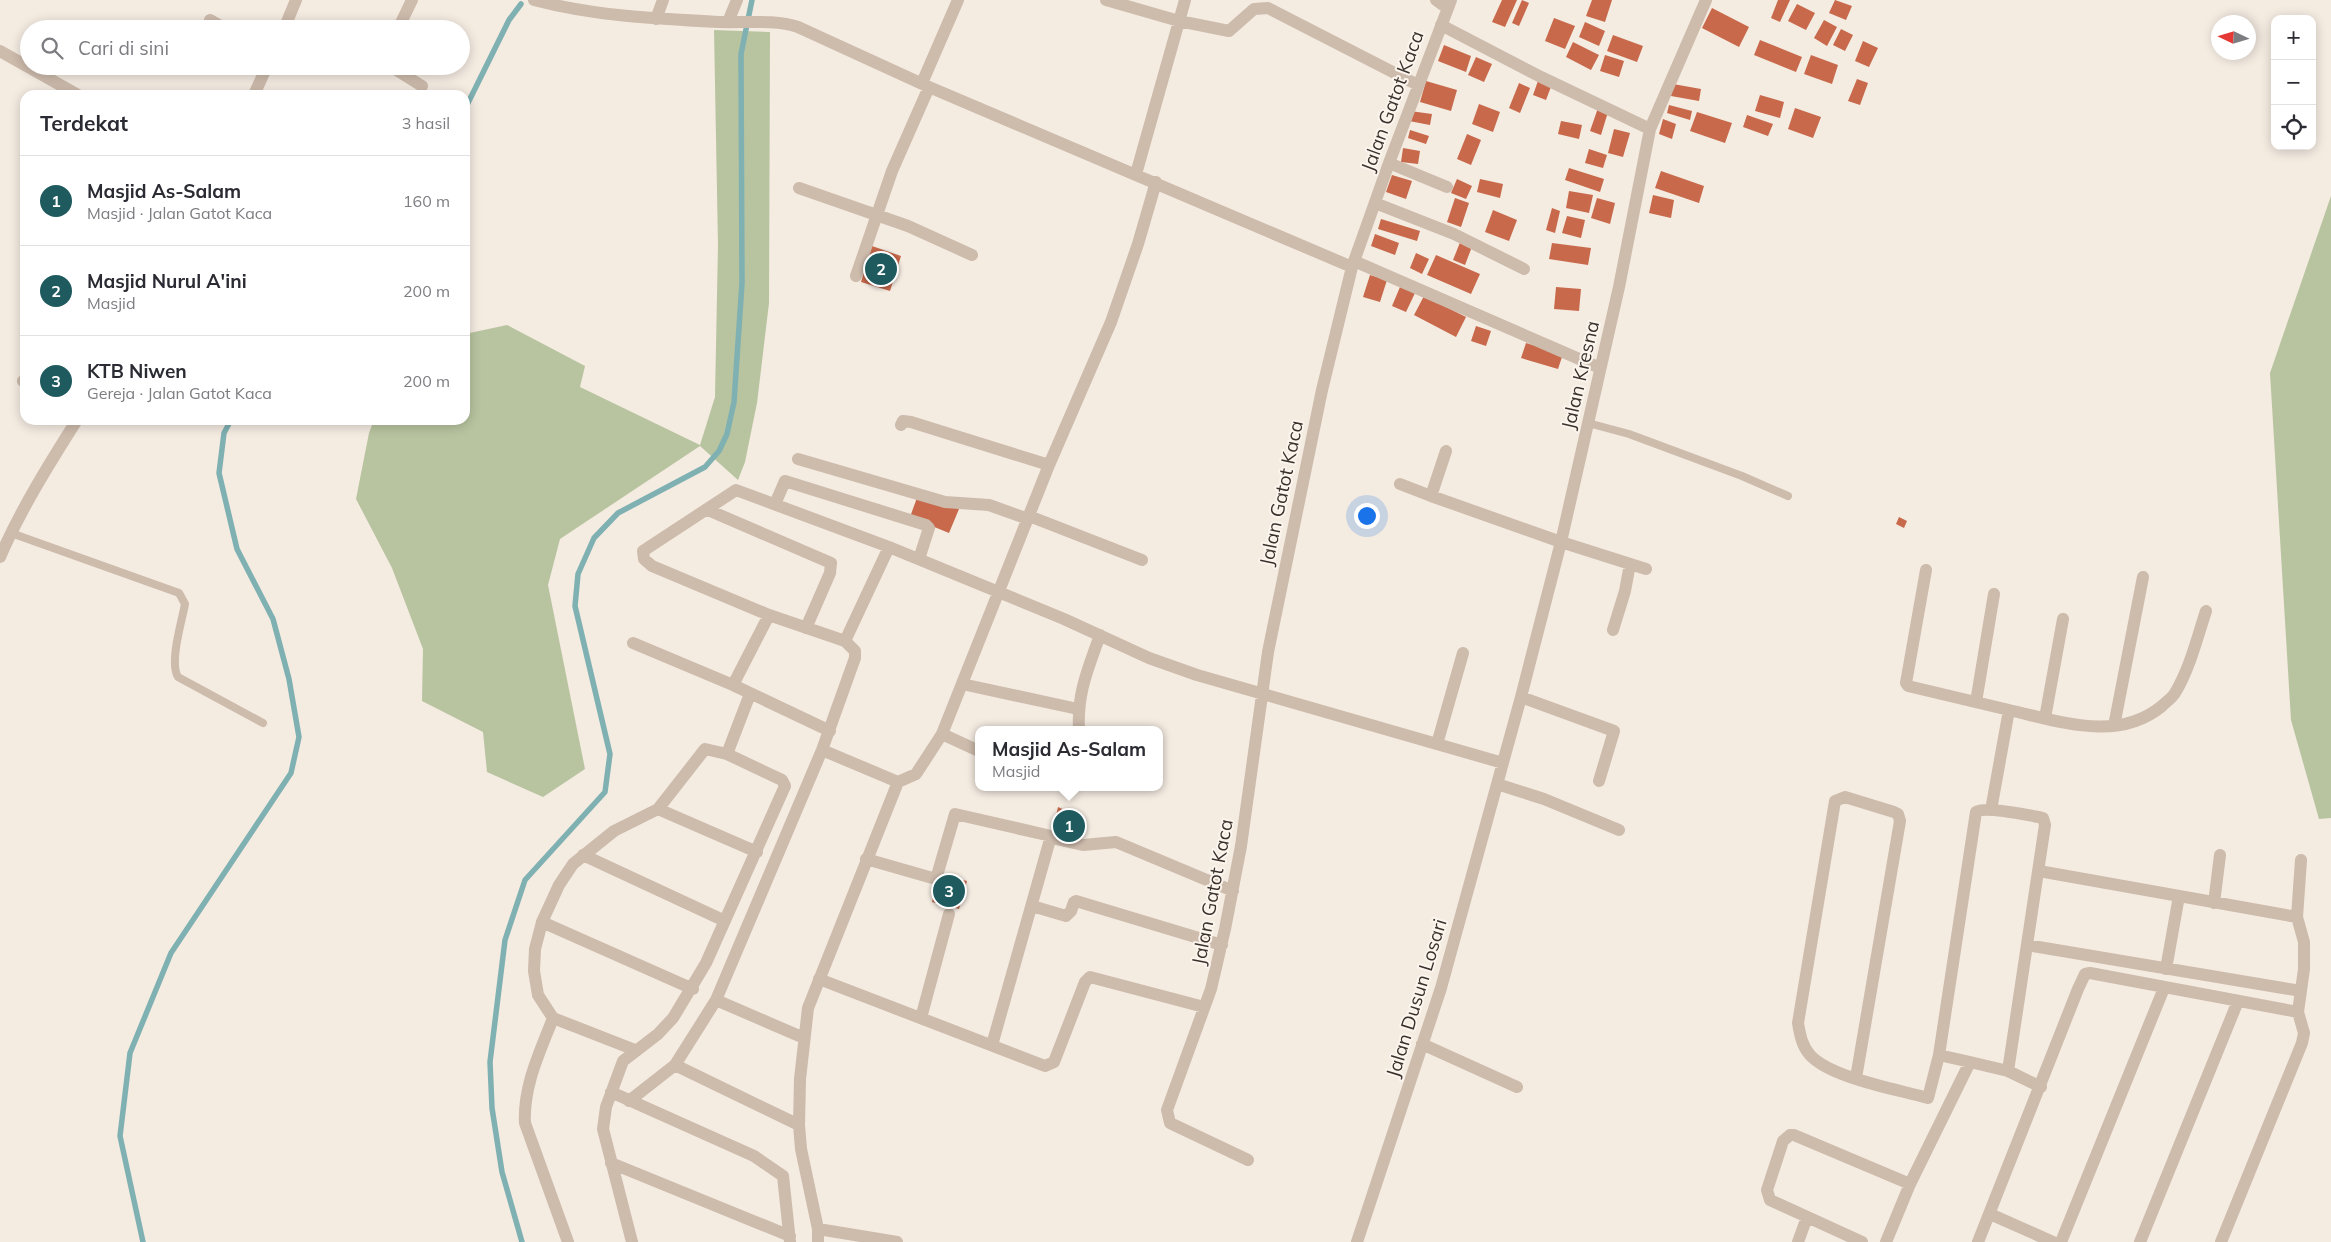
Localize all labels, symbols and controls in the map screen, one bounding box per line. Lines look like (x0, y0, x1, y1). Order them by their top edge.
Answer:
north arrow (2211, 15, 2256, 60)
map controls (2271, 15, 2316, 150)
button: + (2271, 15, 2316, 60)
search box (20, 20, 470, 75)
street label: Jalan Gatot Kaca (1355, 27, 1429, 175)
icon: search (38, 34, 66, 62)
text: Cari di sini (78, 36, 169, 60)
button: − (2271, 60, 2316, 105)
button: locate (2271, 105, 2316, 150)
text: Terdekat (40, 110, 128, 136)
text: 3 hasil (402, 113, 450, 133)
text: Masjid As-Salam (87, 179, 241, 203)
text: 1 (51, 191, 61, 211)
text: 160 m (403, 191, 450, 211)
text: Masjid · Jalan Gatot Kaca (87, 203, 272, 223)
pin: 2 (865, 250, 897, 288)
text: Masjid Nurul A'ini (87, 269, 247, 293)
text: 2 (51, 281, 61, 301)
text: 200 m (403, 281, 450, 301)
text: Masjid (87, 293, 135, 313)
street label: Jalan Kresna (1556, 318, 1604, 432)
text: KTB Niwen (87, 359, 187, 383)
text: 3 (51, 371, 61, 391)
text: 200 m (403, 371, 450, 391)
text: Gereja · Jalan Gatot Kaca (87, 383, 272, 403)
street label: Jalan Gatot Kaca (1254, 418, 1308, 568)
your location (1354, 503, 1380, 529)
popup (975, 726, 1163, 791)
text: Masjid As-Salam (992, 737, 1146, 761)
text: Masjid (992, 761, 1040, 781)
pin: 1 (1053, 807, 1085, 845)
street label: Jalan Gatot Kaca (1186, 817, 1238, 967)
pin: 3 (933, 872, 965, 910)
street label: Jalan Dusun Losari (1380, 916, 1452, 1080)

